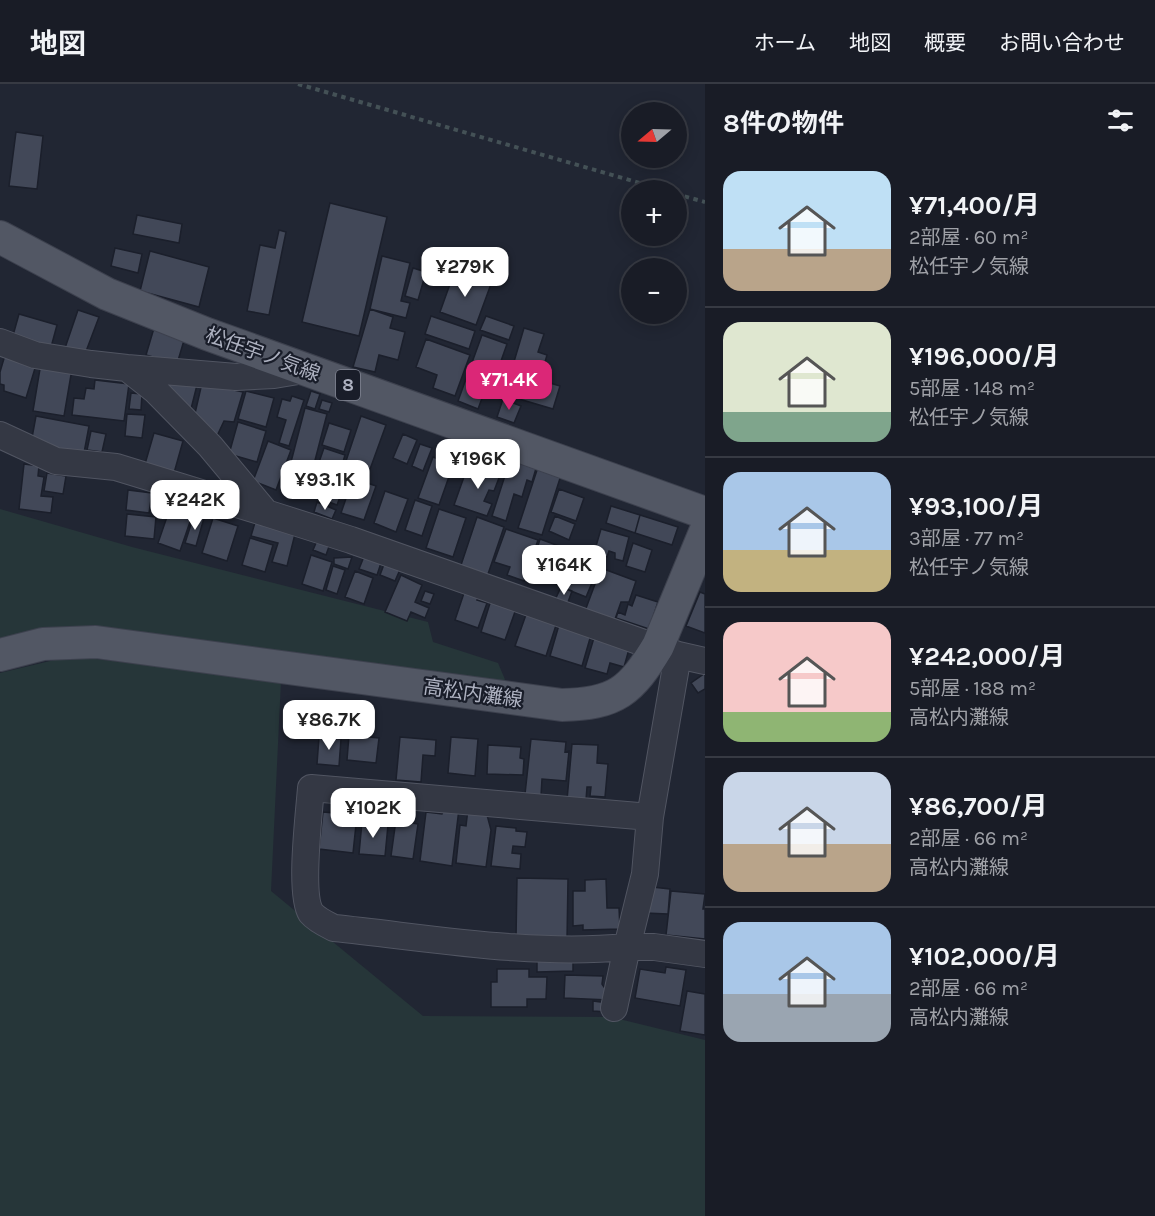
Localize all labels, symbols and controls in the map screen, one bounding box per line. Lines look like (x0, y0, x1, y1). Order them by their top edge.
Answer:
text: 地図 (30, 27, 86, 60)
text: ホーム (754, 31, 816, 55)
text: 地図 (849, 31, 891, 55)
text: 概要 (924, 31, 966, 55)
text: お問い合わせ (999, 31, 1125, 55)
north arrow (621, 102, 687, 168)
map controls (621, 102, 687, 324)
icon: filters (1104, 104, 1137, 137)
text: 8件の物件 (723, 108, 844, 139)
button: + (621, 180, 687, 246)
text: ¥71,400/月 (909, 190, 1040, 221)
icon: home (771, 195, 843, 267)
text: 2部屋 · 60 m² (909, 226, 1028, 249)
pin: ¥279K (423, 247, 507, 298)
text: ¥279K (435, 255, 495, 278)
text: 松任宇ノ気線 (909, 255, 1029, 278)
button: − (621, 258, 687, 324)
street label: 松任宇ノ気線 (203, 323, 323, 386)
text: ¥196,000/月 (909, 341, 1059, 372)
icon: home (771, 346, 843, 418)
pin: ¥71.4K (460, 360, 558, 411)
text: ¥71.4K (480, 368, 538, 391)
road number: 8 (336, 370, 360, 400)
text: 5部屋 · 148 m² (909, 377, 1035, 400)
text: 松任宇ノ気線 (909, 406, 1029, 429)
pin: ¥196K (436, 439, 520, 490)
text: ¥196K (450, 447, 506, 470)
pin: ¥93.1K (276, 460, 374, 511)
text: ¥93.1K (295, 468, 355, 491)
pin: ¥242K (153, 480, 237, 531)
text: ¥242K (165, 488, 225, 511)
text: ¥93,100/月 (909, 491, 1043, 522)
icon: home (771, 496, 843, 568)
text: 3部屋 · 77 m² (909, 527, 1024, 550)
pin: ¥164K (522, 545, 606, 596)
text: ¥164K (536, 553, 592, 576)
text: 松任宇ノ気線 (909, 556, 1029, 579)
text: ¥242,000/月 (909, 641, 1065, 672)
icon: home (771, 646, 843, 718)
street label: 高松内灘線 (422, 675, 524, 712)
text: 5部屋 · 188 m² (909, 677, 1036, 700)
pin: ¥86.7K (280, 700, 378, 751)
text: 高松内灘線 (909, 706, 1009, 729)
text: ¥86.7K (297, 708, 361, 731)
pin: ¥102K (331, 788, 415, 839)
text: ¥86,700/月 (909, 791, 1048, 822)
text: ¥102K (345, 796, 401, 819)
icon: home (771, 796, 843, 868)
text: 2部屋 · 66 m² (909, 827, 1028, 850)
text: 高松内灘線 (909, 856, 1009, 879)
text: ¥102,000/月 (909, 941, 1060, 972)
icon: home (771, 946, 843, 1018)
text: 2部屋 · 66 m² (909, 977, 1028, 1000)
text: 高松内灘線 (909, 1006, 1009, 1029)

